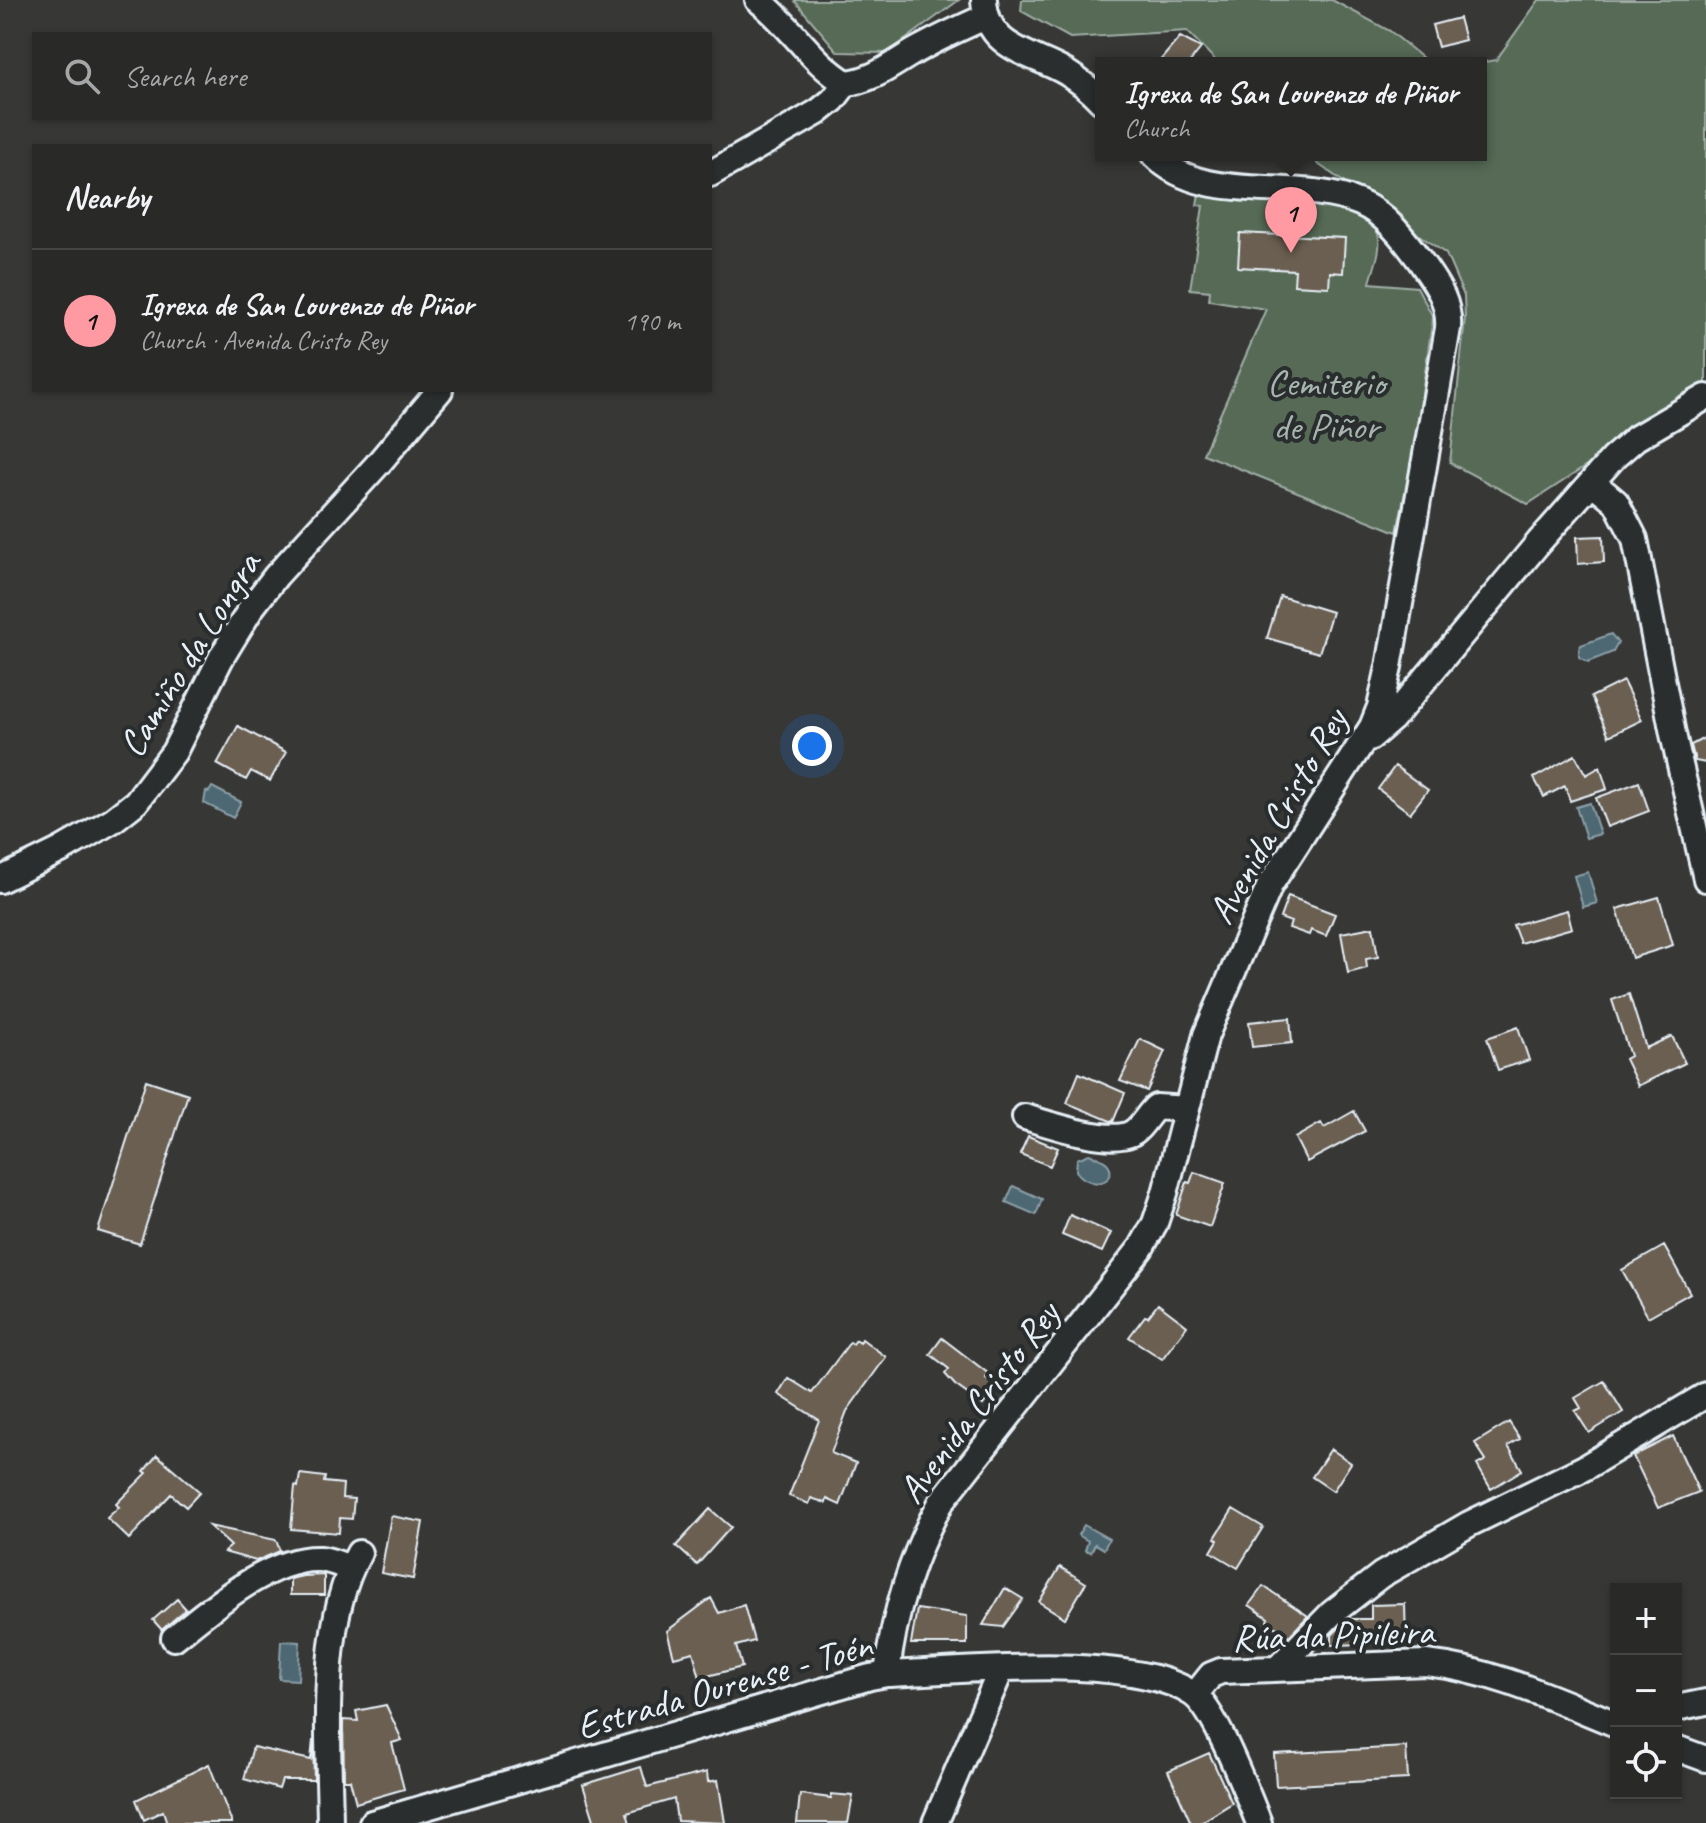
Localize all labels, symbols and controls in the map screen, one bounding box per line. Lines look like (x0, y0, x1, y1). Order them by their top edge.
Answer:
search box (32, 32, 712, 120)
icon: search (60, 54, 104, 98)
text: Search here (124, 57, 246, 95)
popup (1095, 57, 1487, 161)
text: Igrexa de San Lourenzo de Piñor (1124, 74, 1458, 112)
text: Church (1124, 112, 1189, 145)
text: Nearby (64, 175, 150, 218)
pin: 1 (1265, 187, 1317, 253)
text: Igrexa de San Lourenzo de Piñor (140, 286, 473, 324)
text: 1 (84, 305, 96, 338)
text: 190 m (624, 305, 680, 338)
text: Church · Avenida Cristo Rey (140, 324, 387, 357)
park label: Cemiterio de Piñor (1267, 359, 1388, 450)
street label: Camiño da Longra (108, 541, 272, 765)
street label: Avenida Cristo Rey (1197, 698, 1359, 932)
your location (792, 726, 832, 766)
street label: Avenida Cristo Rey (887, 1290, 1071, 1512)
map controls (1610, 1583, 1682, 1799)
button: + (1610, 1583, 1682, 1655)
street label: Rúa da Pipileira (1231, 1607, 1437, 1662)
street label: Estrada Ourense - Toén (571, 1620, 879, 1750)
button: − (1610, 1655, 1682, 1727)
button: locate (1610, 1727, 1682, 1799)

